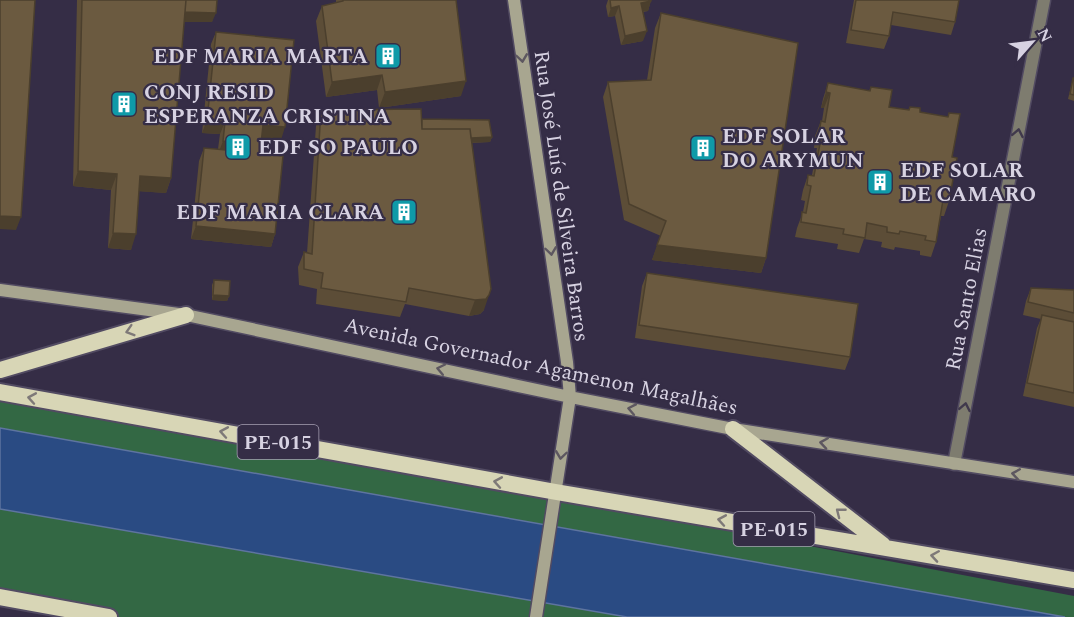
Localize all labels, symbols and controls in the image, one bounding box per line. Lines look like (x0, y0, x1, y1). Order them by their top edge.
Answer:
north arrow (1002, 12, 1062, 72)
text: N (1031, 24, 1058, 47)
place label: EDF MARIA MARTA (153, 41, 368, 73)
building icon: EDF MARIA MARTA (373, 41, 403, 71)
street label: Rua José Luís de Silveira Barros (525, 48, 597, 344)
one-way arrow (516, 53, 528, 62)
place label: CONJ RESID ESPERANZA CRISTINA (144, 77, 390, 133)
building icon: CONJ RESID ESPERANZA CRISTINA (109, 89, 139, 119)
place label: EDF SOLAR DO ARYMUN (722, 121, 864, 177)
one-way arrow (1011, 128, 1024, 138)
building icon: EDF SO PAULO (223, 132, 253, 162)
place label: EDF SO PAULO (258, 132, 418, 164)
building icon: EDF SOLAR DO ARYMUN (688, 133, 718, 163)
place label: EDF SOLAR DE CAMARO (900, 155, 1036, 211)
building icon: EDF SOLAR DE CAMARO (865, 167, 895, 197)
place label: EDF MARIA CLARA (176, 197, 384, 229)
building icon: EDF MARIA CLARA (389, 197, 419, 227)
street label: Rua Santo Elias (937, 225, 997, 373)
one-way arrow (544, 246, 556, 255)
street label: Avenida Governador Agamenon Magalhães (341, 310, 741, 424)
one-way arrow (125, 324, 136, 336)
one-way arrow (436, 364, 446, 377)
one-way arrow (27, 392, 37, 405)
one-way arrow (958, 402, 971, 412)
one-way arrow (627, 403, 637, 416)
road number: PE-015 (238, 425, 318, 459)
one-way arrow (219, 426, 229, 439)
one-way arrow (819, 438, 828, 450)
one-way arrow (556, 450, 568, 460)
one-way arrow (1012, 468, 1021, 480)
one-way arrow (494, 476, 503, 488)
one-way arrow (836, 508, 847, 519)
road number: PE-015 (734, 512, 814, 546)
one-way arrow (717, 514, 727, 527)
one-way arrow (931, 550, 940, 562)

